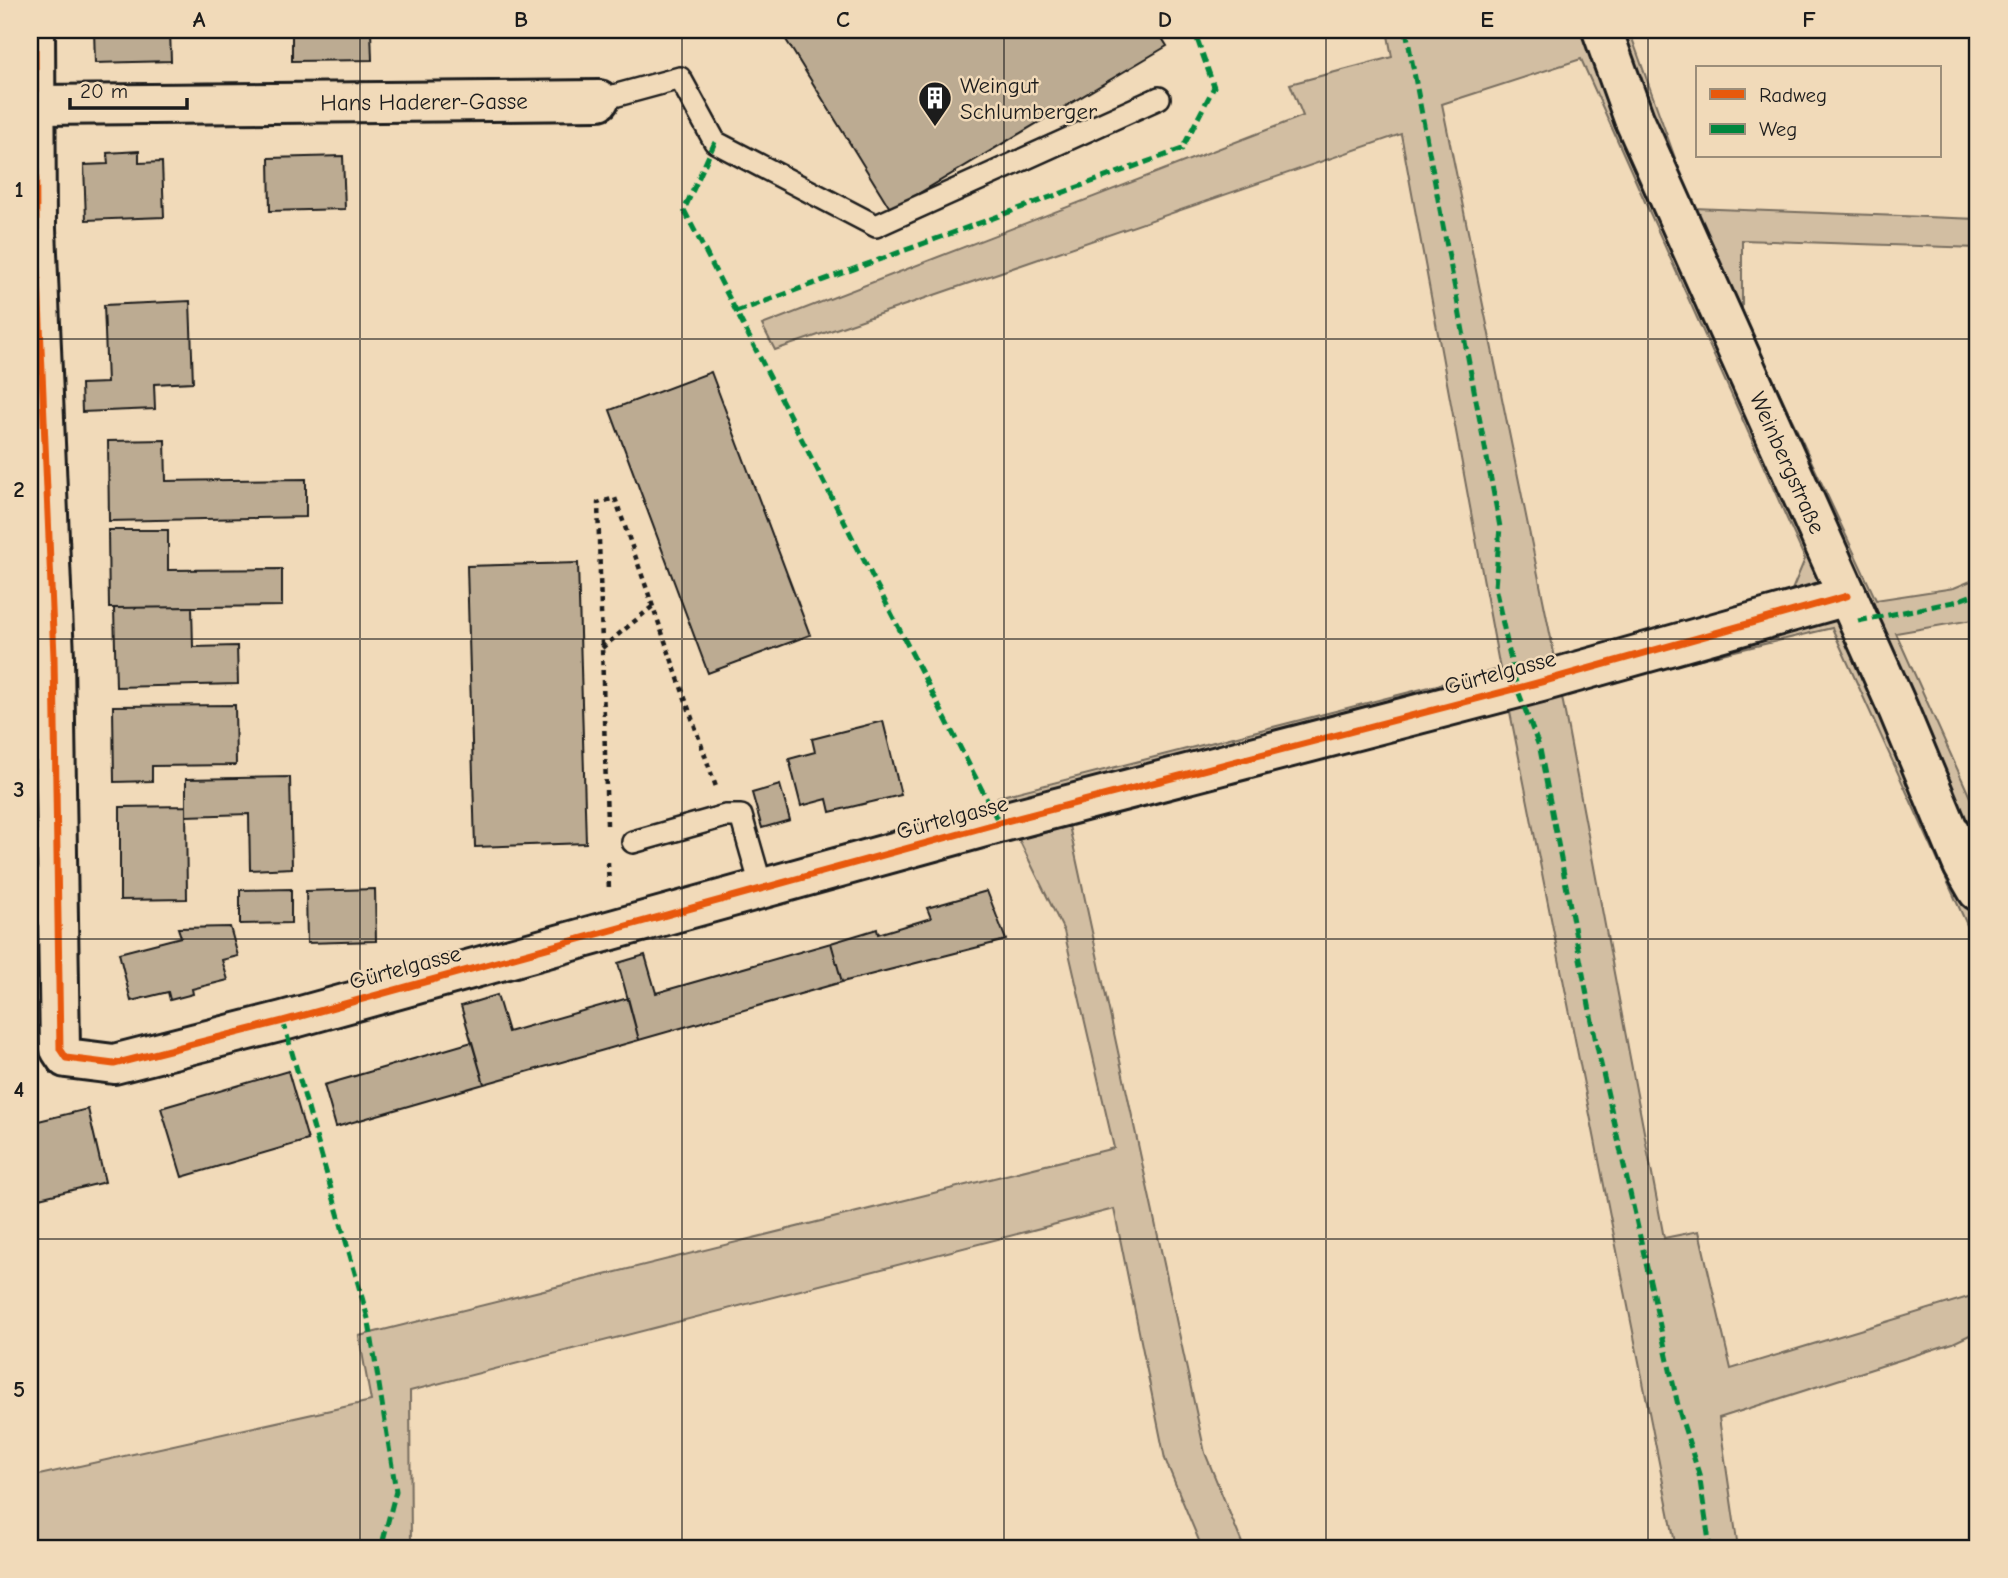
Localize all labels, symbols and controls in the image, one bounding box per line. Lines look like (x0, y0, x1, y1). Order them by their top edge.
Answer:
text: A (193, 6, 206, 33)
text: B (514, 6, 528, 33)
text: C (836, 6, 850, 33)
text: D (1158, 6, 1172, 33)
text: E (1480, 6, 1494, 33)
text: F (1802, 6, 1816, 33)
scale bar (70, 66, 187, 110)
legend (1696, 66, 1941, 158)
place label: Weingut Schlumberger (960, 72, 1098, 125)
text: 20 m (80, 79, 128, 103)
building icon: Weingut Schlumberger (916, 79, 954, 128)
text: Radweg (1759, 83, 1827, 107)
street label: Hans Haderer-Gasse (320, 88, 528, 116)
text: Weg (1759, 117, 1797, 141)
text: 1 (14, 176, 24, 203)
street label: Weinbergstraße (1744, 388, 1831, 538)
text: 2 (13, 476, 25, 503)
street label: Gürtelgasse (1441, 645, 1559, 700)
text: 3 (13, 776, 25, 803)
street label: Gürtelgasse (893, 790, 1011, 845)
street label: Gürtelgasse (346, 940, 464, 995)
text: 4 (14, 1076, 25, 1103)
text: 5 (13, 1376, 25, 1403)

